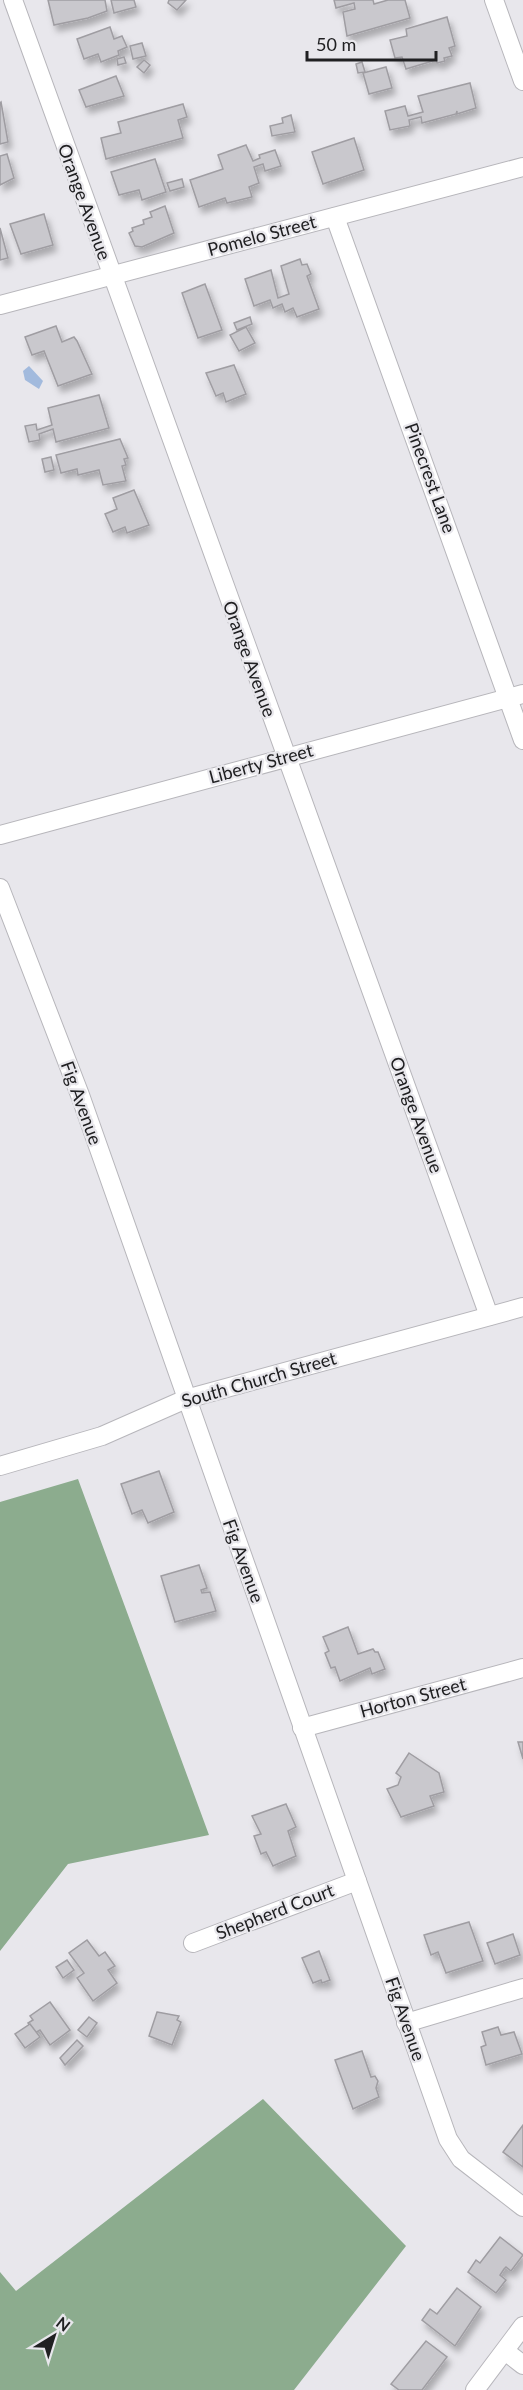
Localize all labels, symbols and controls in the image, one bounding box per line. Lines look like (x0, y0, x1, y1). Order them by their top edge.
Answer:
scale bar (307, 24, 436, 62)
text: 50 m (316, 33, 356, 55)
street label: Orange Avenue (54, 141, 116, 263)
street label: Pomelo Street (205, 210, 319, 260)
street label: Pinecrest Lane (401, 420, 461, 536)
street label: Orange Avenue (219, 598, 281, 720)
street label: Liberty Street (206, 738, 316, 788)
street label: Orange Avenue (386, 1054, 448, 1176)
street label: Fig Avenue (57, 1058, 107, 1147)
street label: South Church Street (179, 1346, 339, 1412)
street label: Fig Avenue (219, 1516, 269, 1605)
street label: Horton Street (357, 1672, 469, 1722)
street label: Shepherd Court (212, 1878, 337, 1944)
street label: Fig Avenue (381, 1974, 431, 2064)
north arrow (24, 2306, 84, 2366)
text: N (53, 2313, 74, 2335)

